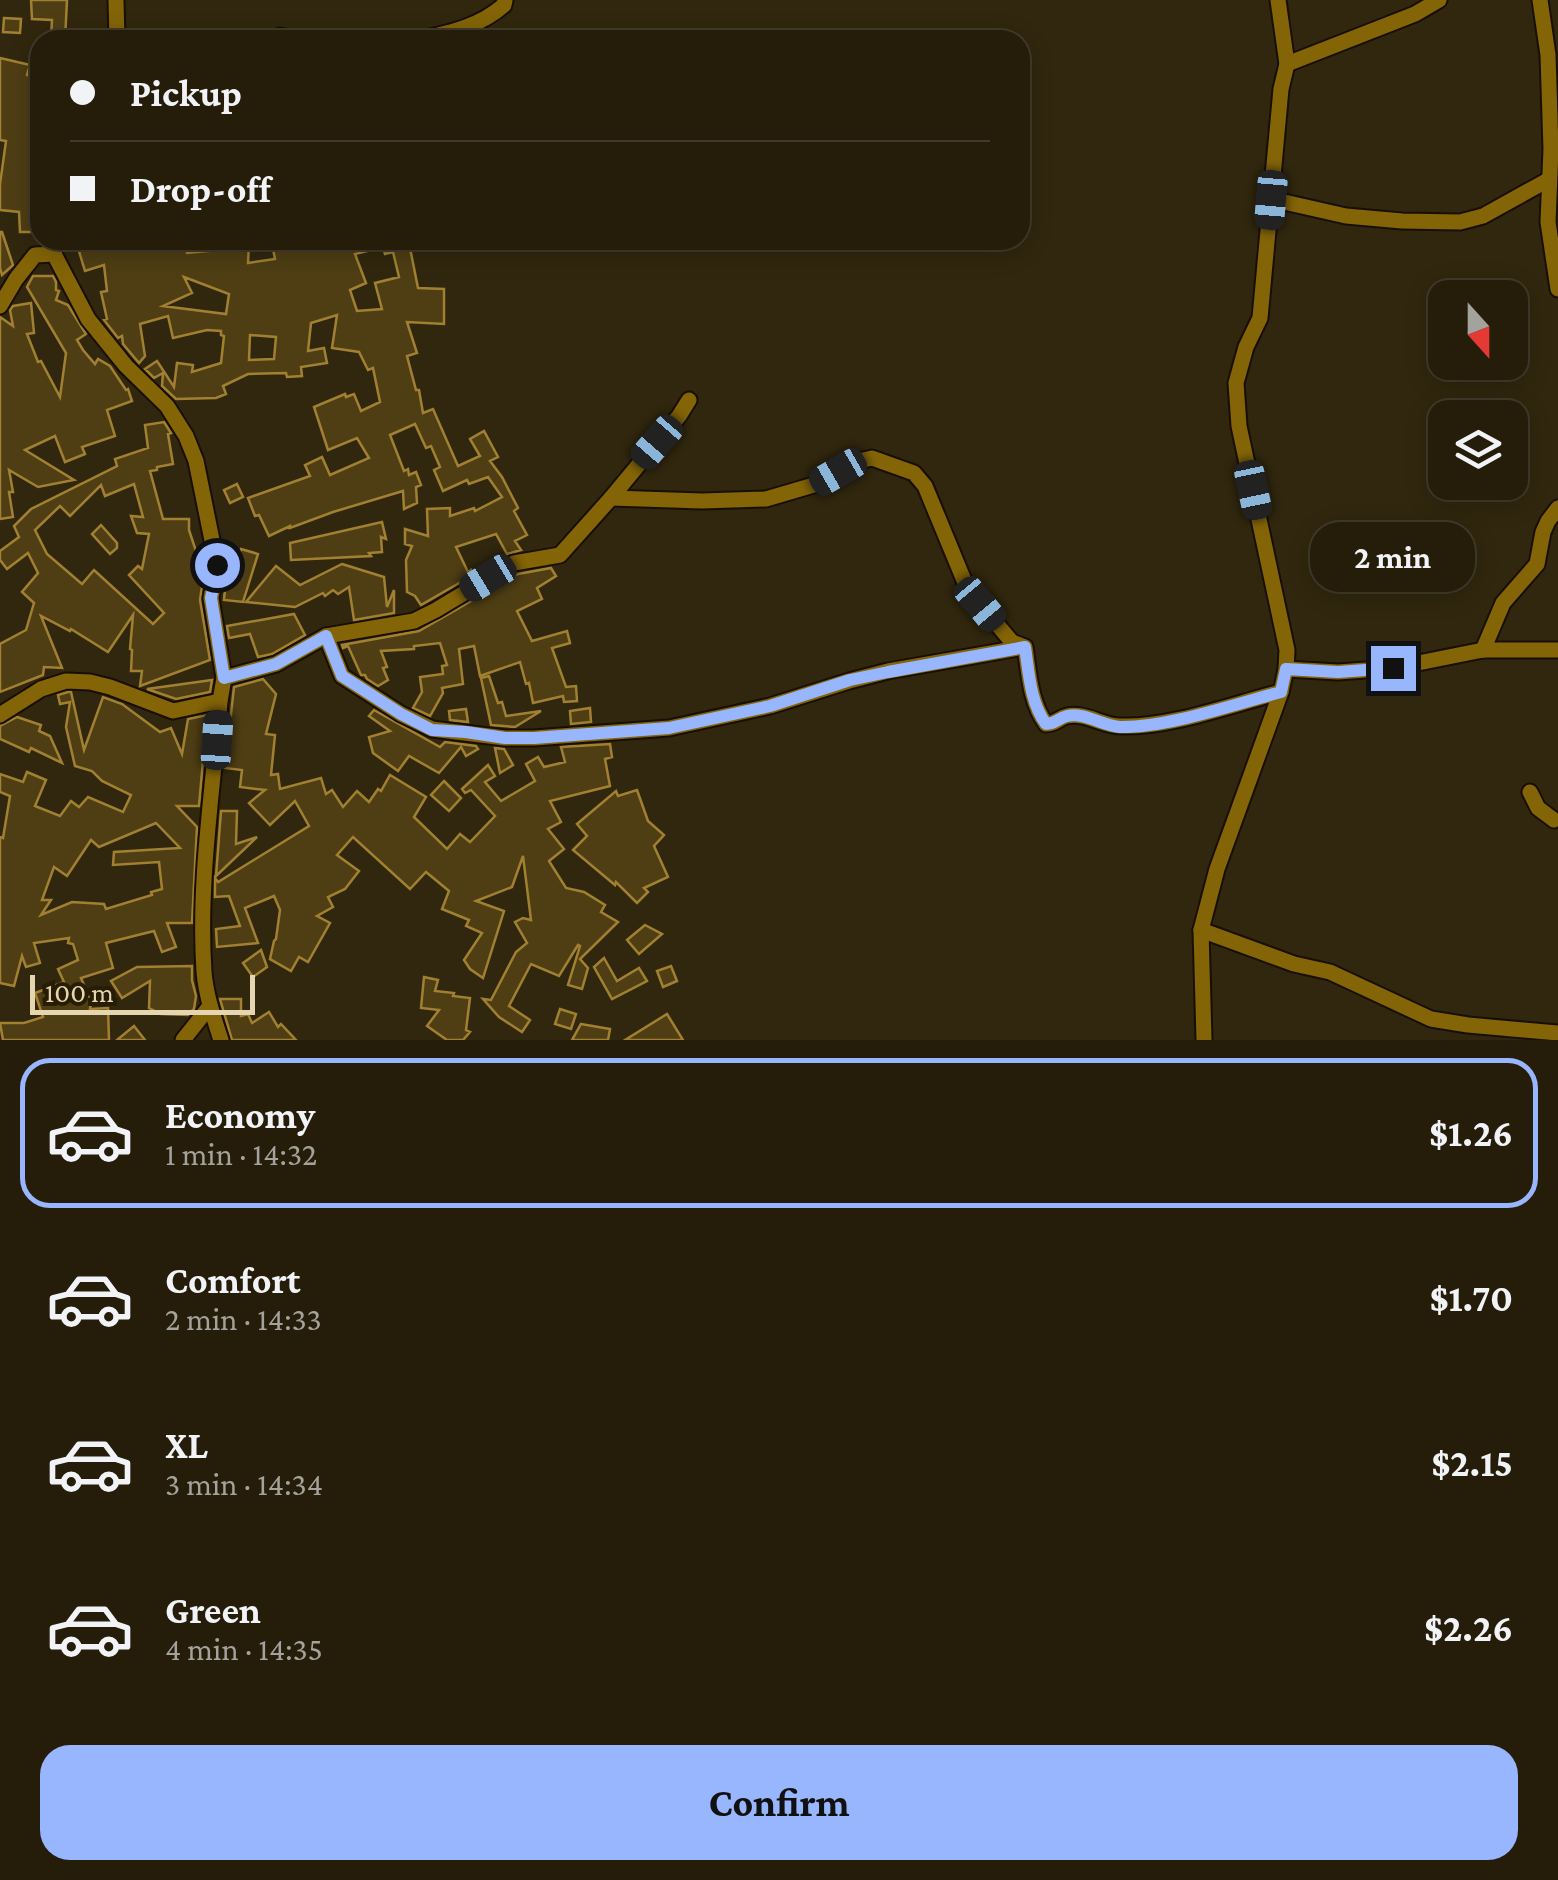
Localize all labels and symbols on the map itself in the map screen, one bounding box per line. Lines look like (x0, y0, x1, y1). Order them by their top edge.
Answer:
car (1253, 169, 1289, 231)
north arrow (1428, 280, 1528, 380)
car (626, 410, 688, 474)
car (805, 444, 871, 500)
car (1232, 458, 1274, 522)
callout: 2 min (1310, 523, 1476, 593)
route start (195, 543, 240, 588)
car (455, 550, 521, 606)
car (949, 571, 1011, 637)
route end (1371, 646, 1416, 691)
car (200, 709, 234, 771)
scale bar (30, 970, 255, 1014)

